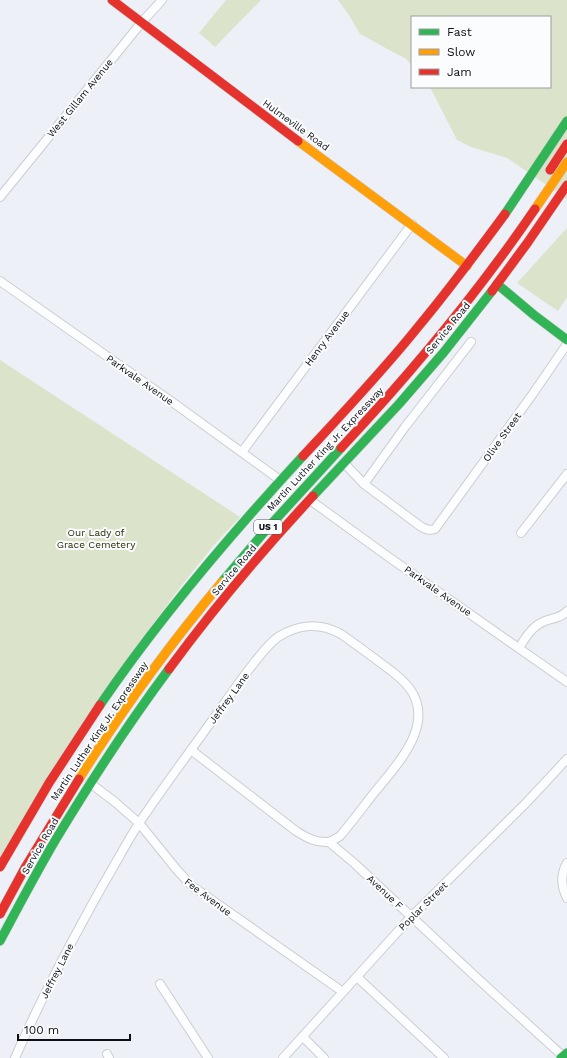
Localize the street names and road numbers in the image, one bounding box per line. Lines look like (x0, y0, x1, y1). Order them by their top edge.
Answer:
street label: West Gillam Avenue (45, 56, 115, 139)
street label: Hulmeville Road (261, 97, 331, 153)
street label: Service Road (424, 300, 472, 356)
street label: Henry Avenue (303, 308, 352, 368)
street label: Parkvale Avenue (104, 353, 176, 407)
street label: Martin Luther King Jr. Expressway (265, 384, 386, 513)
street label: Olive Street (481, 410, 524, 464)
road number: US 1 (254, 520, 282, 534)
street label: Service Road (209, 542, 259, 598)
street label: Parkvale Avenue (402, 564, 474, 618)
street label: Martin Luther King Jr. Expressway (48, 659, 150, 803)
street label: Jeffrey Lane (207, 670, 251, 726)
street label: Service Road (19, 816, 61, 876)
street label: Avenue F (365, 873, 405, 911)
street label: Fee Avenue (183, 876, 234, 918)
street label: Poplar Street (396, 879, 450, 933)
street label: Jeffrey Lane (38, 941, 76, 1000)

